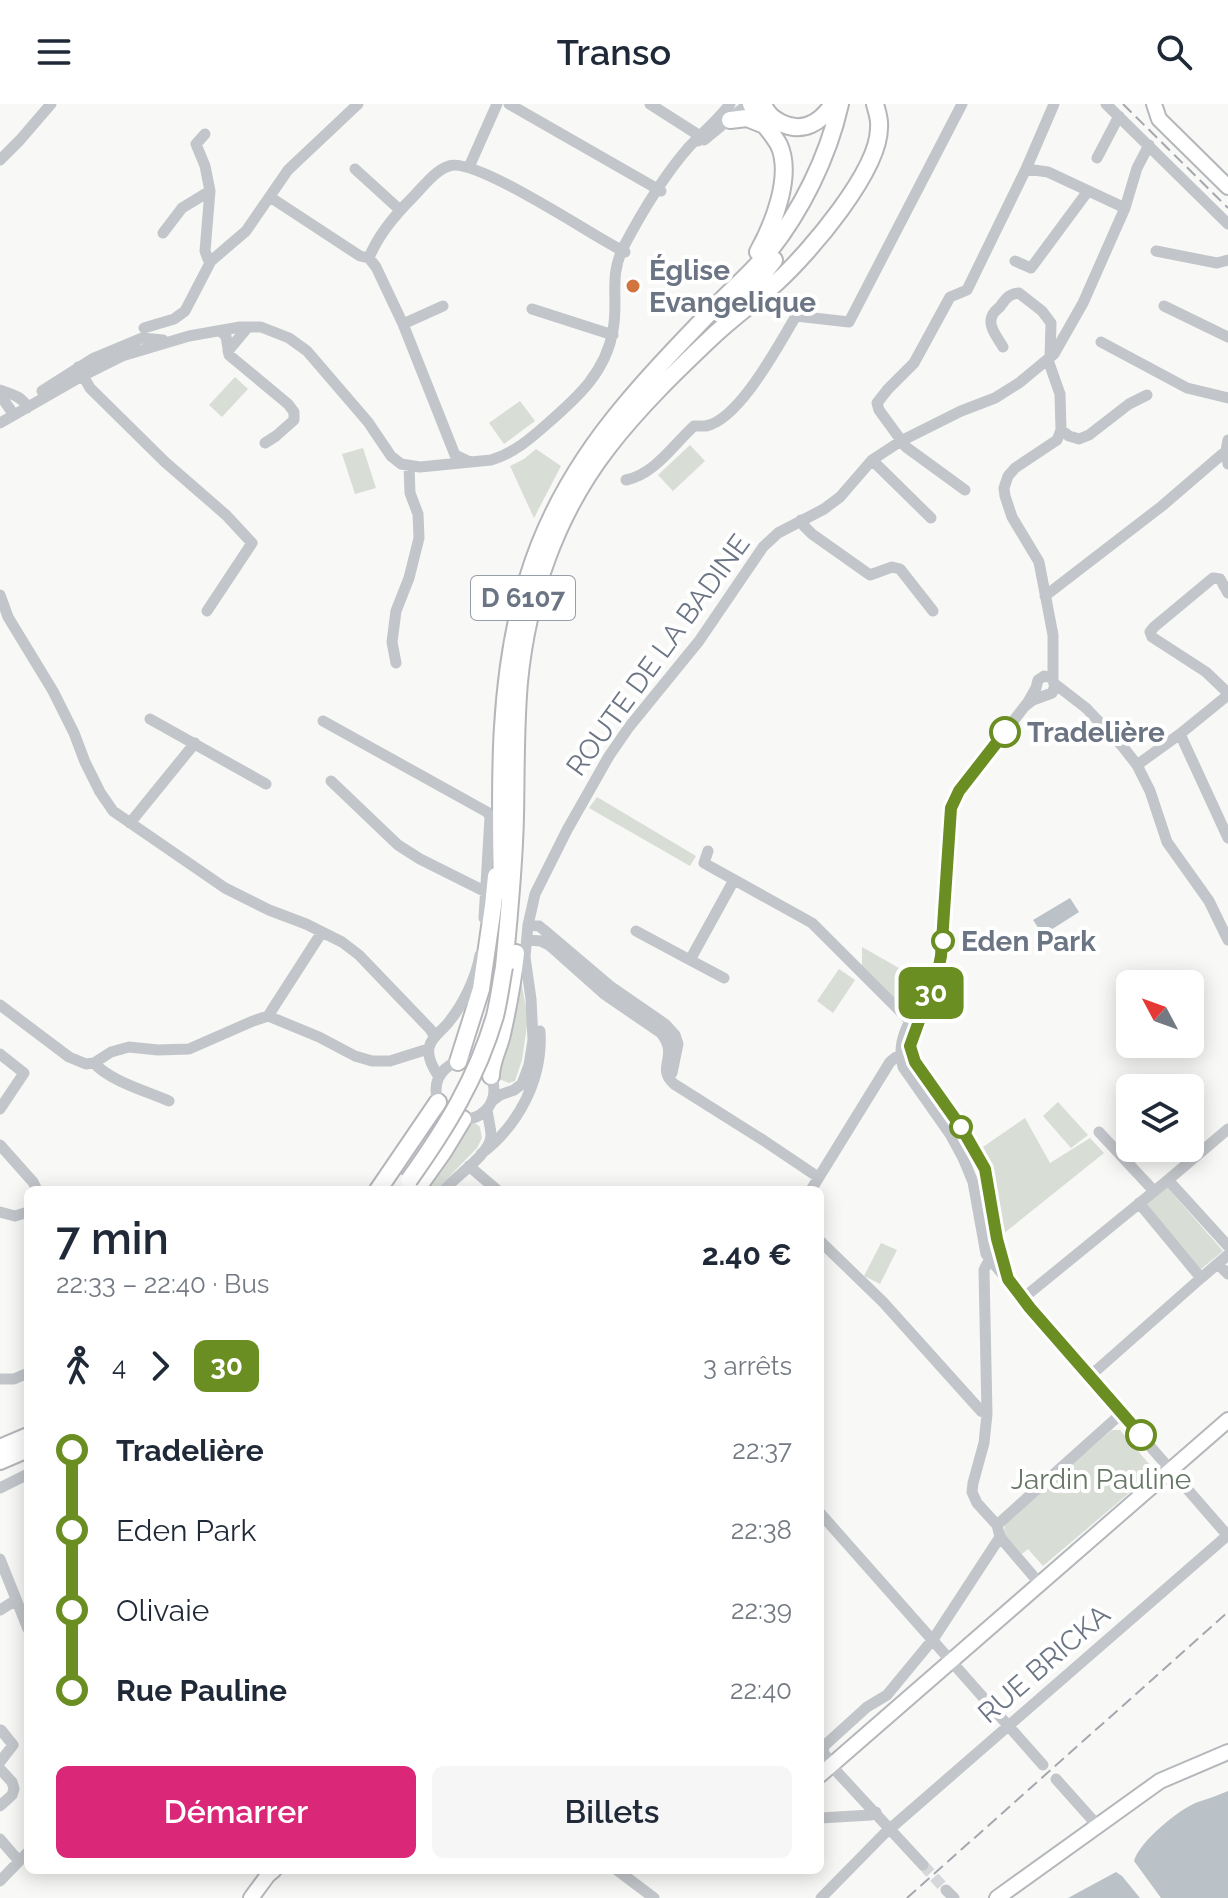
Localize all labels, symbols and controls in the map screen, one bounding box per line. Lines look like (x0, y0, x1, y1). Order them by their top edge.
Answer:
icon: menu (32, 30, 76, 74)
icon: search (1152, 30, 1196, 74)
text: Transo (557, 31, 671, 73)
place label: Église Evangelique (649, 254, 816, 319)
marker: Église Evangelique (624, 277, 642, 295)
street label: ROUTE DE LA BADINE (559, 528, 757, 782)
road number: D 6107 (471, 576, 575, 620)
place label: Tradelière (1027, 716, 1165, 749)
marker: Tradelière (990, 717, 1020, 747)
place label: Eden Park (961, 925, 1096, 958)
marker: Eden Park (932, 930, 954, 952)
line badge: 30 (895, 967, 967, 1019)
north arrow (1116, 970, 1204, 1058)
map controls (1116, 970, 1204, 1162)
text: 30 (915, 976, 947, 1009)
button: layers (1116, 1074, 1204, 1162)
unlabelled marker (950, 1116, 972, 1138)
text: 7 min (56, 1213, 169, 1264)
text: 2.40 € (702, 1237, 792, 1272)
text: 22:33 – 22:40 · Bus (56, 1269, 269, 1299)
icon: walk (56, 1344, 100, 1388)
icon: forward (138, 1344, 182, 1388)
text: 30 (210, 1349, 243, 1382)
text: 4 (112, 1351, 126, 1381)
text: 3 arrêts (703, 1351, 792, 1381)
unlabelled marker (1126, 1420, 1156, 1450)
text: Tradelière (116, 1433, 264, 1468)
text: 22:37 (732, 1435, 792, 1465)
park label: Jardin Pauline (1011, 1463, 1191, 1496)
text: Eden Park (116, 1513, 257, 1548)
text: 22:38 (731, 1515, 792, 1545)
text: Olivaie (116, 1593, 209, 1628)
text: 22:39 (731, 1595, 792, 1625)
street label: RUE BRICKA (971, 1598, 1117, 1730)
text: Rue Pauline (116, 1673, 287, 1708)
text: 22:40 (730, 1675, 792, 1705)
button: Démarrer (56, 1766, 416, 1858)
button: Billets (432, 1766, 792, 1858)

